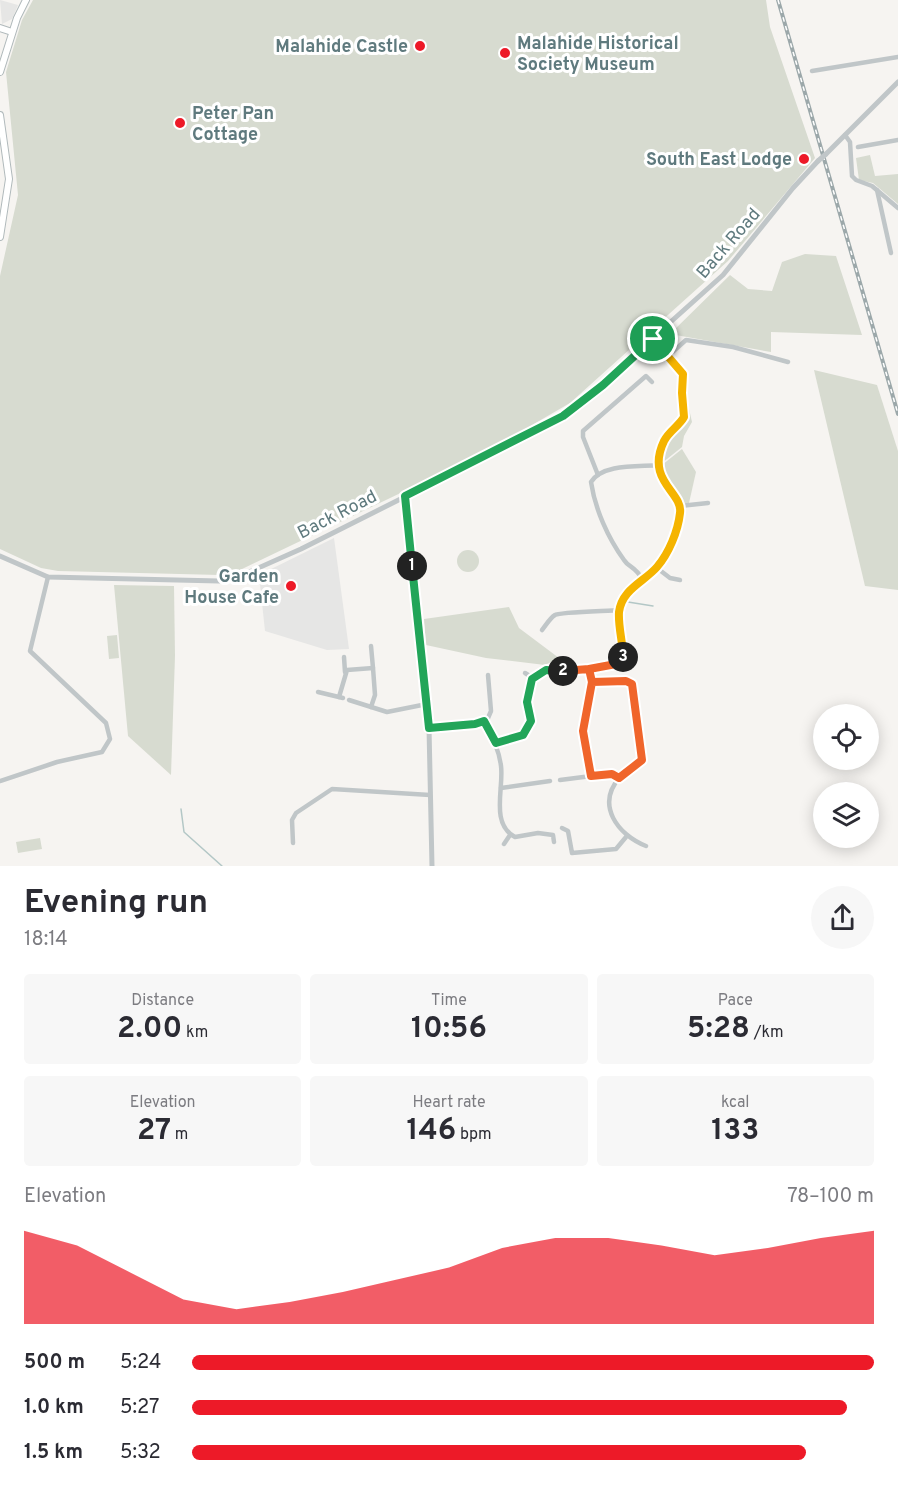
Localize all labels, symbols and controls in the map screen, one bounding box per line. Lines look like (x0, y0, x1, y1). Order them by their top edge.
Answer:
place label: Malahide Historical Society Museum (517, 33, 679, 77)
place label: Malahide Castle (275, 36, 408, 59)
marker: Malahide Castle (413, 39, 427, 53)
marker: Malahide Historical Society Museum (498, 46, 512, 60)
place label: Peter Pan Cottage (192, 103, 274, 147)
marker: Peter Pan Cottage (173, 116, 187, 130)
place label: South East Lodge (646, 149, 792, 172)
marker: South East Lodge (797, 152, 811, 166)
street label: Back Road (692, 204, 766, 284)
pin (627, 313, 678, 364)
icon: arrive (636, 322, 669, 355)
street label: Back Road (294, 486, 381, 545)
pin: 1 (397, 551, 427, 581)
text: 1 (409, 556, 415, 576)
place label: Garden House Cafe (184, 566, 279, 610)
marker: Garden House Cafe (284, 579, 298, 593)
pin: 3 (608, 642, 638, 672)
text: 3 (618, 647, 628, 667)
pin: 2 (548, 656, 578, 686)
text: 2 (558, 661, 568, 681)
map controls (813, 704, 879, 848)
button: locate (813, 704, 879, 770)
button: layers (813, 782, 879, 848)
text: Evening run (24, 883, 208, 925)
button: share (811, 886, 874, 949)
text: 18:14 (24, 927, 68, 953)
text: Distance (131, 991, 194, 1011)
text: Time (431, 991, 467, 1011)
text: Pace (718, 991, 753, 1011)
text: 2.00 (117, 1011, 182, 1048)
text: 10:56 (411, 1011, 487, 1048)
text: 5:28 (687, 1011, 750, 1048)
text: km (182, 1023, 208, 1043)
text: /km (750, 1023, 784, 1043)
text: Elevation (130, 1093, 196, 1113)
text: Heart rate (412, 1093, 486, 1113)
text: kcal (721, 1093, 750, 1113)
text: 27 (137, 1113, 171, 1150)
text: 146 (407, 1113, 456, 1150)
text: 133 (711, 1113, 759, 1150)
text: m (171, 1125, 188, 1145)
text: bpm (456, 1125, 491, 1145)
text: Elevation (24, 1184, 106, 1210)
text: 78–100 m (787, 1184, 874, 1210)
text: 500 m (24, 1350, 85, 1376)
text: 5:24 (120, 1350, 161, 1376)
text: 1.0 km (24, 1395, 84, 1421)
text: 5:27 (120, 1395, 159, 1421)
text: 1.5 km (24, 1440, 83, 1466)
text: 5:32 (120, 1440, 161, 1466)

